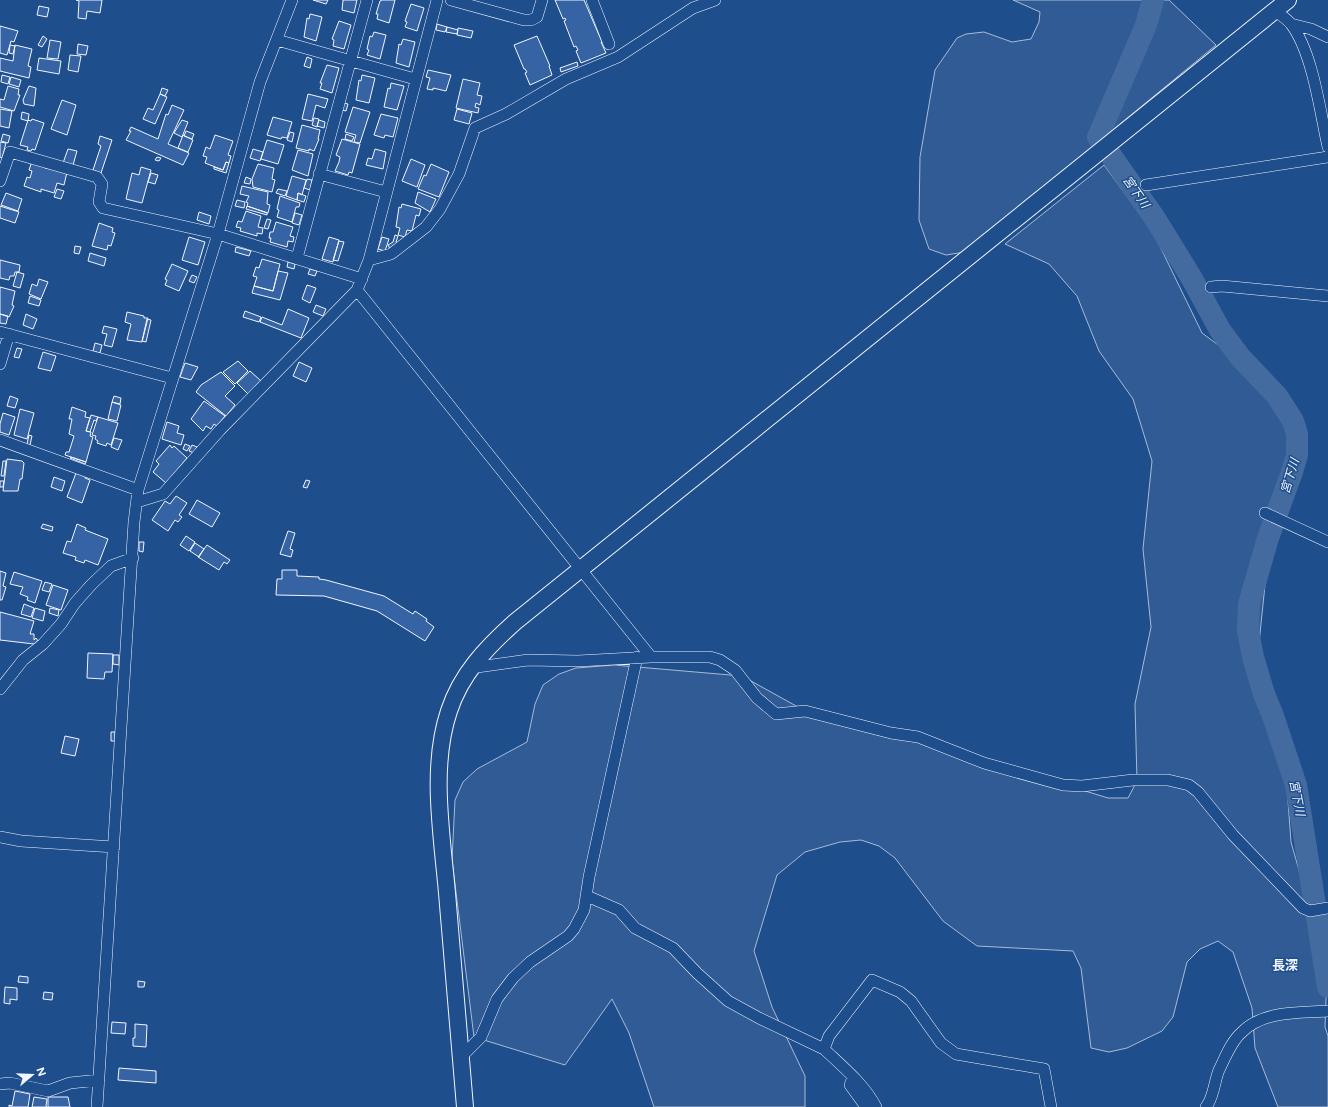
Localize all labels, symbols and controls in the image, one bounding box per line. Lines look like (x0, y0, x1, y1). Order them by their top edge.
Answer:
water label: 宮下川 (1120, 173, 1153, 212)
water label: 宮下川 (1278, 455, 1303, 495)
water label: 宮下川 (1287, 779, 1308, 819)
district label: 長深 (1272, 958, 1298, 973)
north arrow (12, 1055, 52, 1095)
text: N (33, 1066, 49, 1078)

